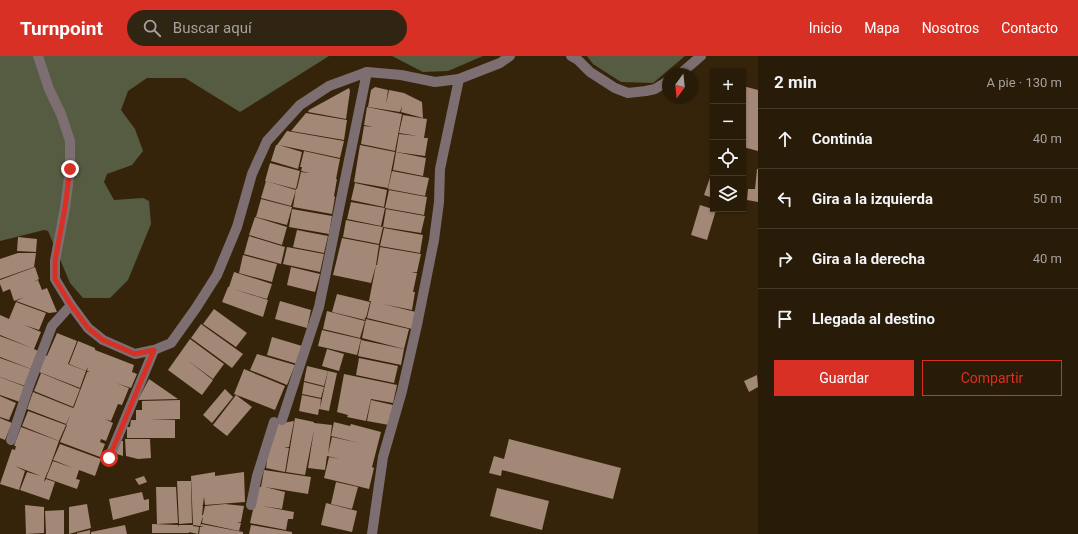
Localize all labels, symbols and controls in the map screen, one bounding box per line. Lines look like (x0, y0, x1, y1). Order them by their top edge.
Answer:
search box (127, 10, 407, 46)
text: Turnpoint (20, 17, 103, 40)
icon: search (141, 17, 163, 39)
text: Buscar aquí (173, 19, 252, 37)
text: Inicio (809, 20, 842, 36)
text: Mapa (864, 20, 900, 36)
text: Nosotros (922, 20, 979, 36)
text: Contacto (1001, 20, 1058, 36)
north arrow (662, 68, 698, 104)
map controls (710, 68, 746, 212)
button: + (710, 68, 746, 104)
text: 2 min (774, 72, 817, 92)
text: A pie · 130 m (987, 75, 1062, 90)
button: − (710, 104, 746, 140)
icon: ahead (774, 128, 796, 150)
text: Continúa (812, 130, 873, 148)
text: 40 m (1033, 131, 1062, 146)
button: locate (710, 140, 746, 176)
route end (61, 160, 79, 178)
button: layers (710, 176, 746, 212)
icon: left (774, 188, 796, 210)
text: Gira a la izquierda (812, 190, 933, 208)
text: 50 m (1033, 191, 1062, 206)
icon: right (774, 248, 796, 270)
text: Gira a la derecha (812, 250, 925, 268)
text: 40 m (1033, 251, 1062, 266)
icon: arrive (774, 308, 796, 330)
text: Llegada al destino (812, 310, 935, 328)
button: Guardar (774, 360, 914, 396)
button: Compartir (922, 360, 1062, 396)
route start (100, 449, 118, 467)

